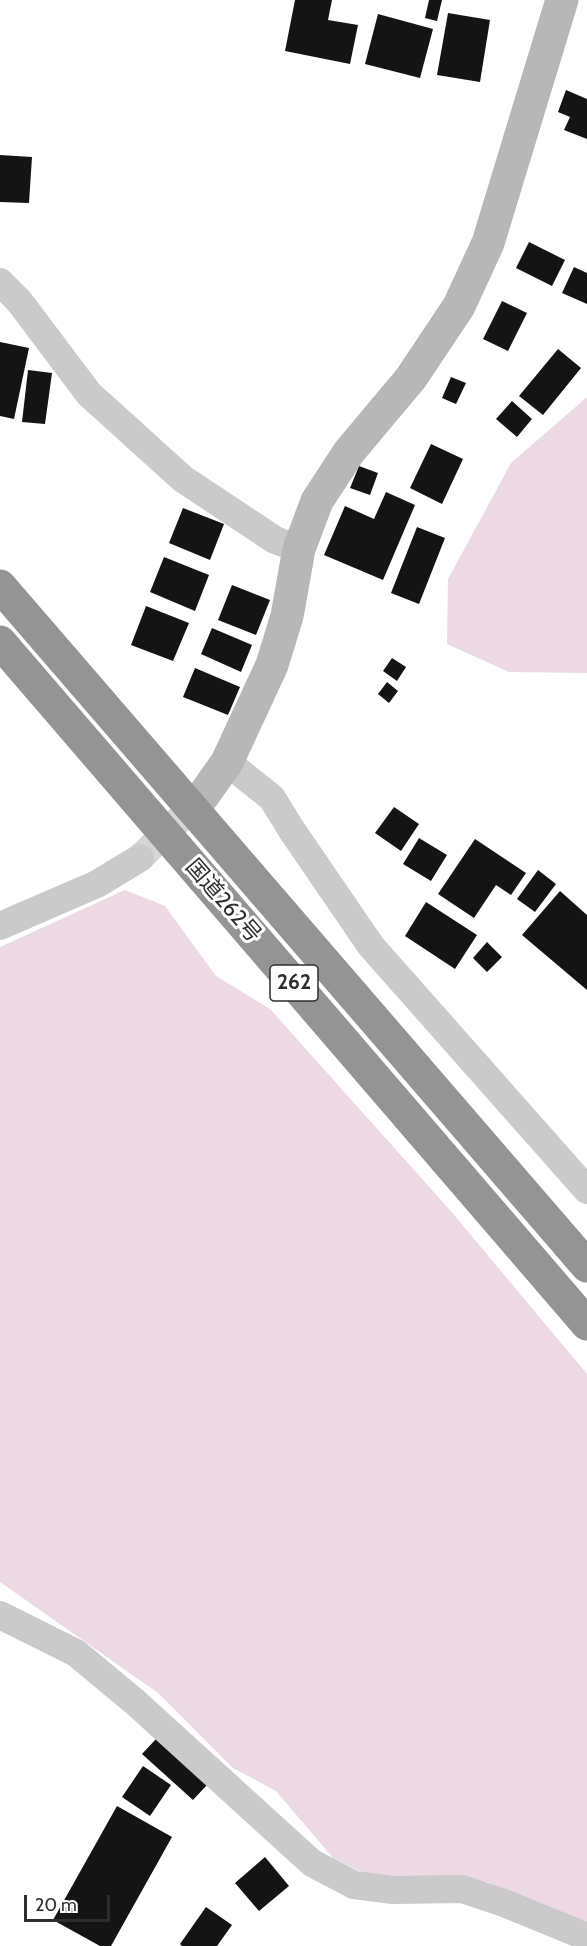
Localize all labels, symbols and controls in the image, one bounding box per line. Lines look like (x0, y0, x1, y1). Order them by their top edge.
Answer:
street label: 国道262号 (180, 854, 266, 948)
road number: 262 (270, 965, 318, 1001)
scale bar (27, 1883, 112, 1921)
text: 20 m (35, 1894, 77, 1916)

